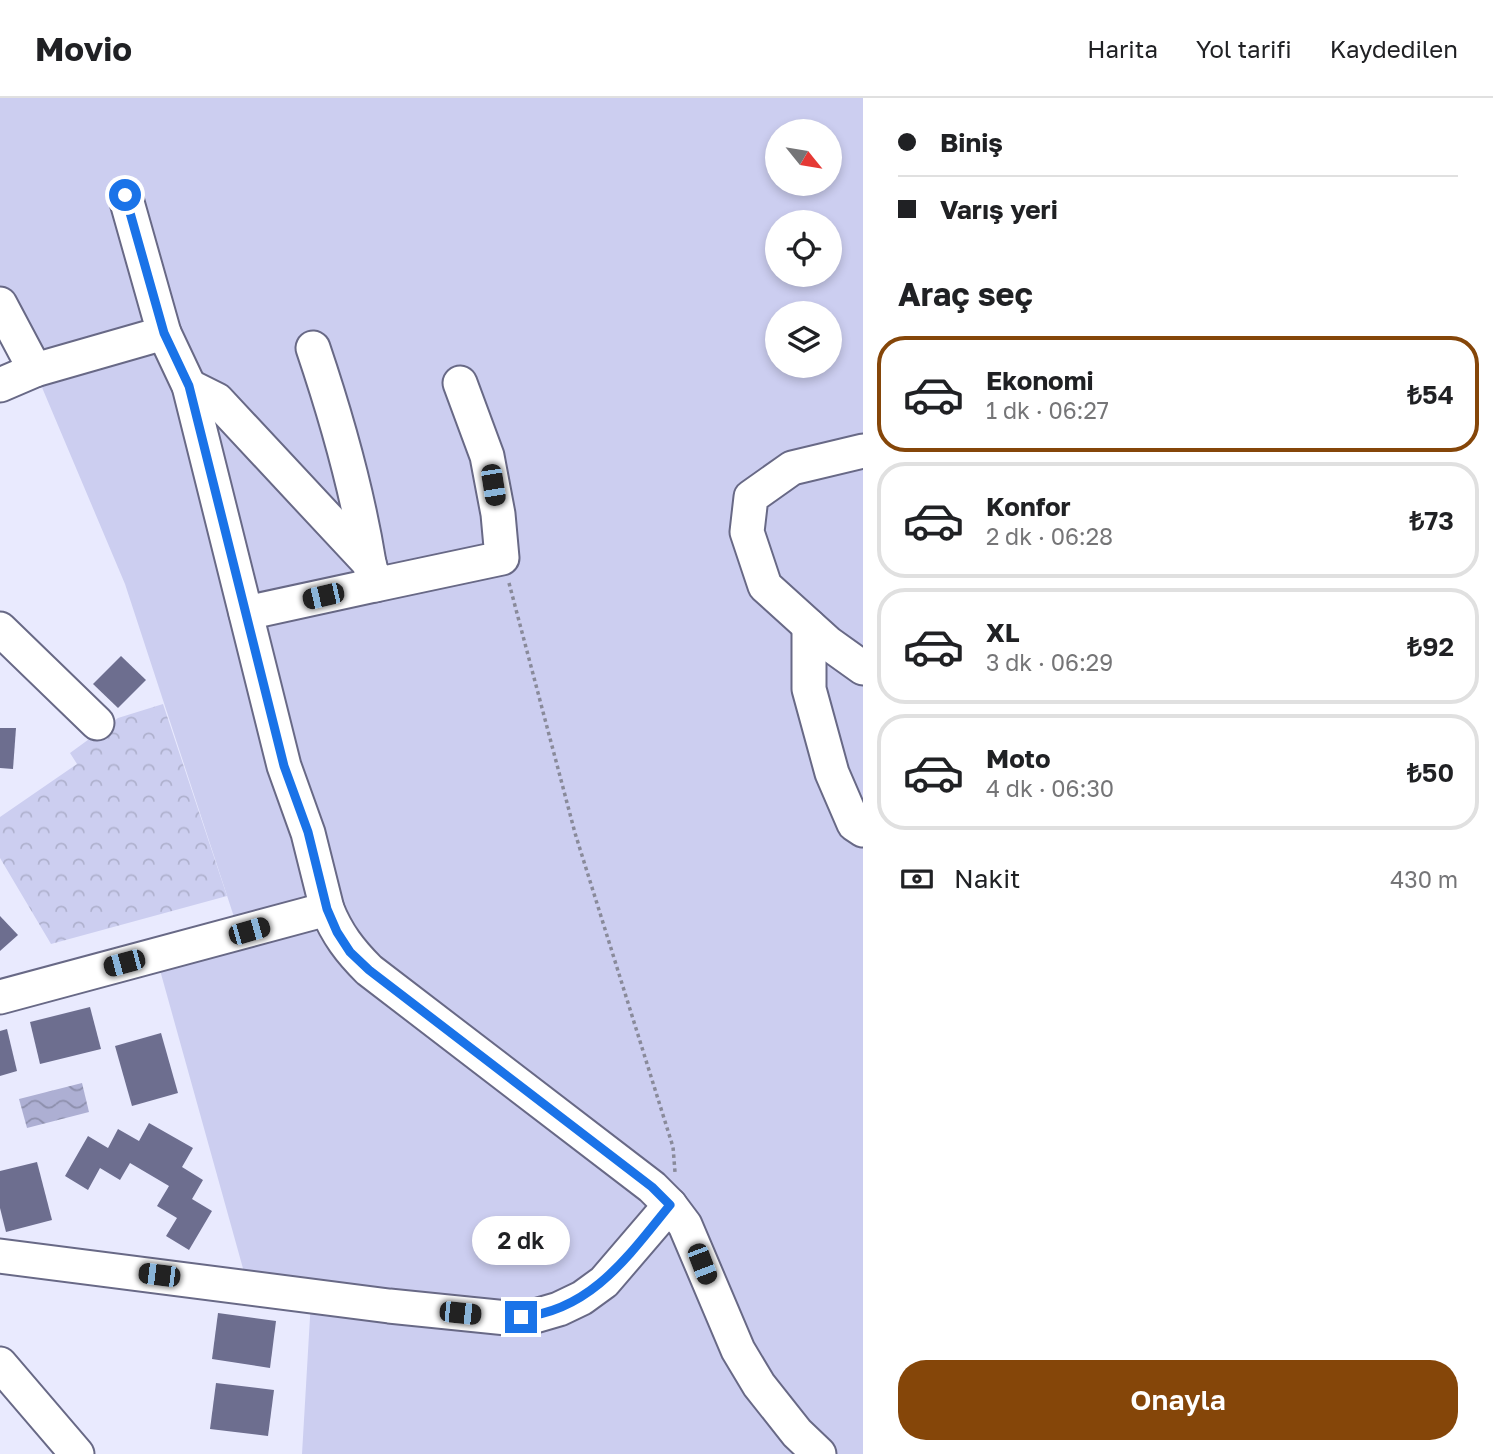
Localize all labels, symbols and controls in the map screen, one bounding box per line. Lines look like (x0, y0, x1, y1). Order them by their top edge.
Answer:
text: Movio (35, 29, 132, 68)
text: Harita (1087, 34, 1158, 63)
text: Yol tarifi (1196, 34, 1292, 63)
text: Kaydedilen (1330, 34, 1458, 63)
north arrow (765, 119, 842, 196)
map controls (765, 119, 842, 378)
text: Biniş (940, 127, 1003, 158)
route start (109, 179, 141, 211)
text: Varış yeri (940, 194, 1058, 225)
button: locate (765, 210, 842, 287)
text: Araç seç (898, 275, 1033, 313)
button: layers (765, 301, 842, 378)
icon: car (902, 363, 965, 426)
text: Ekonomi (986, 365, 1094, 396)
text: ₺54 (1407, 379, 1454, 410)
text: 1 dk · 06:27 (986, 396, 1109, 424)
car (480, 463, 507, 507)
icon: car (902, 489, 965, 552)
text: Konfor (986, 491, 1071, 522)
text: ₺73 (1409, 505, 1454, 536)
text: 2 dk · 06:28 (986, 522, 1113, 550)
car (301, 581, 346, 611)
icon: car (902, 615, 965, 678)
text: XL (986, 617, 1020, 648)
text: ₺92 (1407, 631, 1454, 662)
text: 3 dk · 06:29 (986, 648, 1113, 676)
icon: car (902, 741, 965, 804)
text: Moto (986, 743, 1051, 774)
text: ₺50 (1407, 757, 1454, 788)
text: 4 dk · 06:30 (986, 774, 1114, 802)
icon: cash (898, 860, 936, 898)
text: Nakit (954, 863, 1021, 894)
text: 430 m (1390, 865, 1458, 893)
car (226, 915, 273, 947)
car (101, 947, 148, 979)
callout: 2 dk (472, 1216, 570, 1264)
text: 2 dk (498, 1226, 544, 1254)
car (685, 1241, 720, 1287)
car (137, 1262, 182, 1288)
car (439, 1300, 482, 1326)
route end (505, 1301, 537, 1333)
button: Onayla (898, 1360, 1458, 1440)

